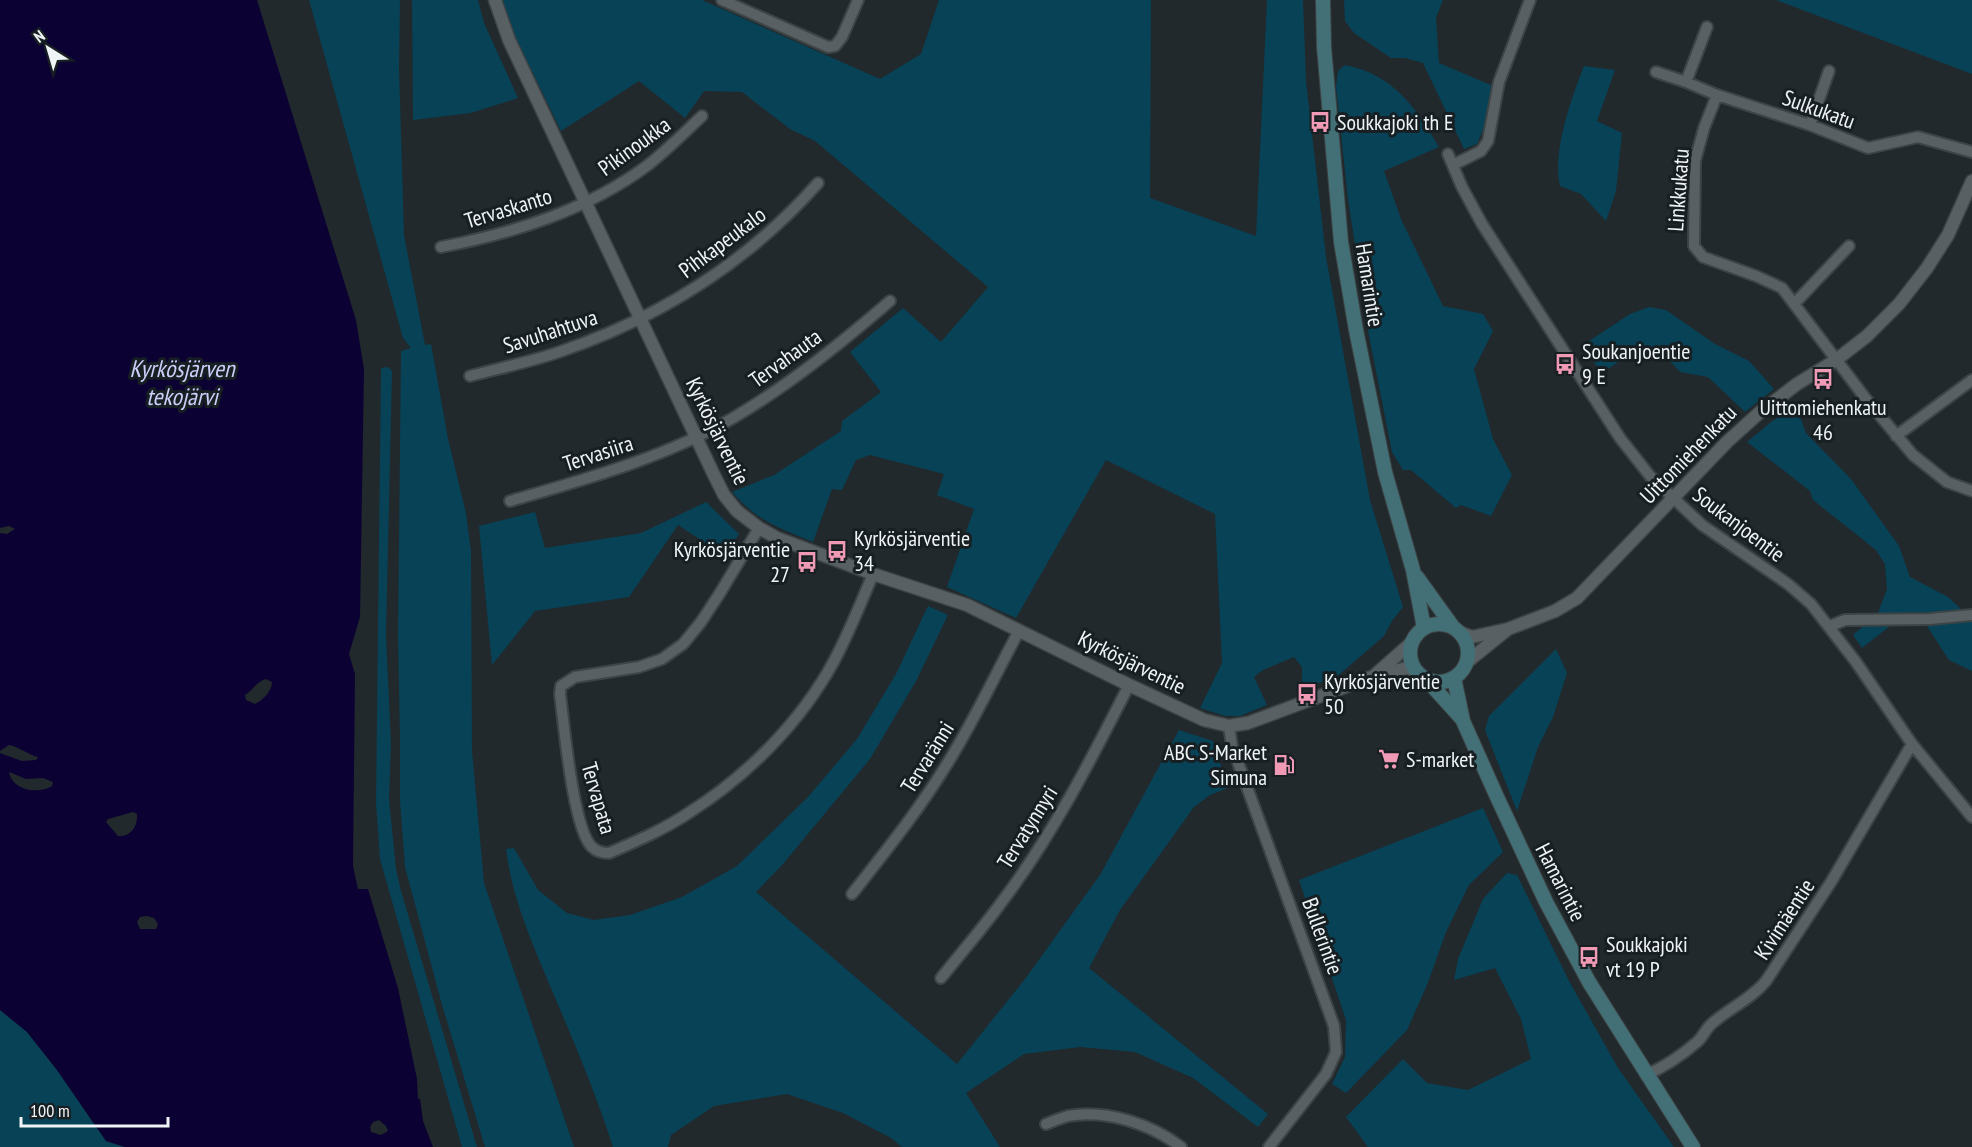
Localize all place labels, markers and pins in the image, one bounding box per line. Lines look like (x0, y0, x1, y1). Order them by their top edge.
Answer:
place label: Soukkajoki th E (1337, 108, 1453, 136)
bus stop icon: Soukkajoki th E (1308, 110, 1332, 134)
place label: Soukanjoentie 9 E (1582, 337, 1690, 390)
bus stop icon: Soukanjoentie 9 E (1553, 352, 1577, 376)
bus stop icon: Uittomiehenkatu 46 (1811, 367, 1835, 391)
place label: Uittomiehenkatu 46 (1759, 393, 1887, 446)
place label: Kyrkösjärventie 34 (854, 524, 970, 577)
place label: Kyrkösjärventie 27 (674, 535, 790, 588)
bus stop icon: Kyrkösjärventie 34 (825, 539, 849, 563)
bus stop icon: Kyrkösjärventie 27 (795, 550, 819, 574)
place label: Kyrkösjärventie 50 (1324, 667, 1440, 720)
bus stop icon: Kyrkösjärventie 50 (1295, 682, 1319, 706)
place label: ABC S-Market Simuna (1164, 738, 1267, 791)
place label: S-market (1406, 745, 1474, 773)
supermarket icon: S-market (1377, 747, 1401, 771)
fuel station icon: ABC S-Market Simuna (1272, 753, 1296, 777)
place label: Soukkajoki vt 19 P (1606, 930, 1688, 983)
bus stop icon: Soukkajoki vt 19 P (1577, 945, 1601, 969)

